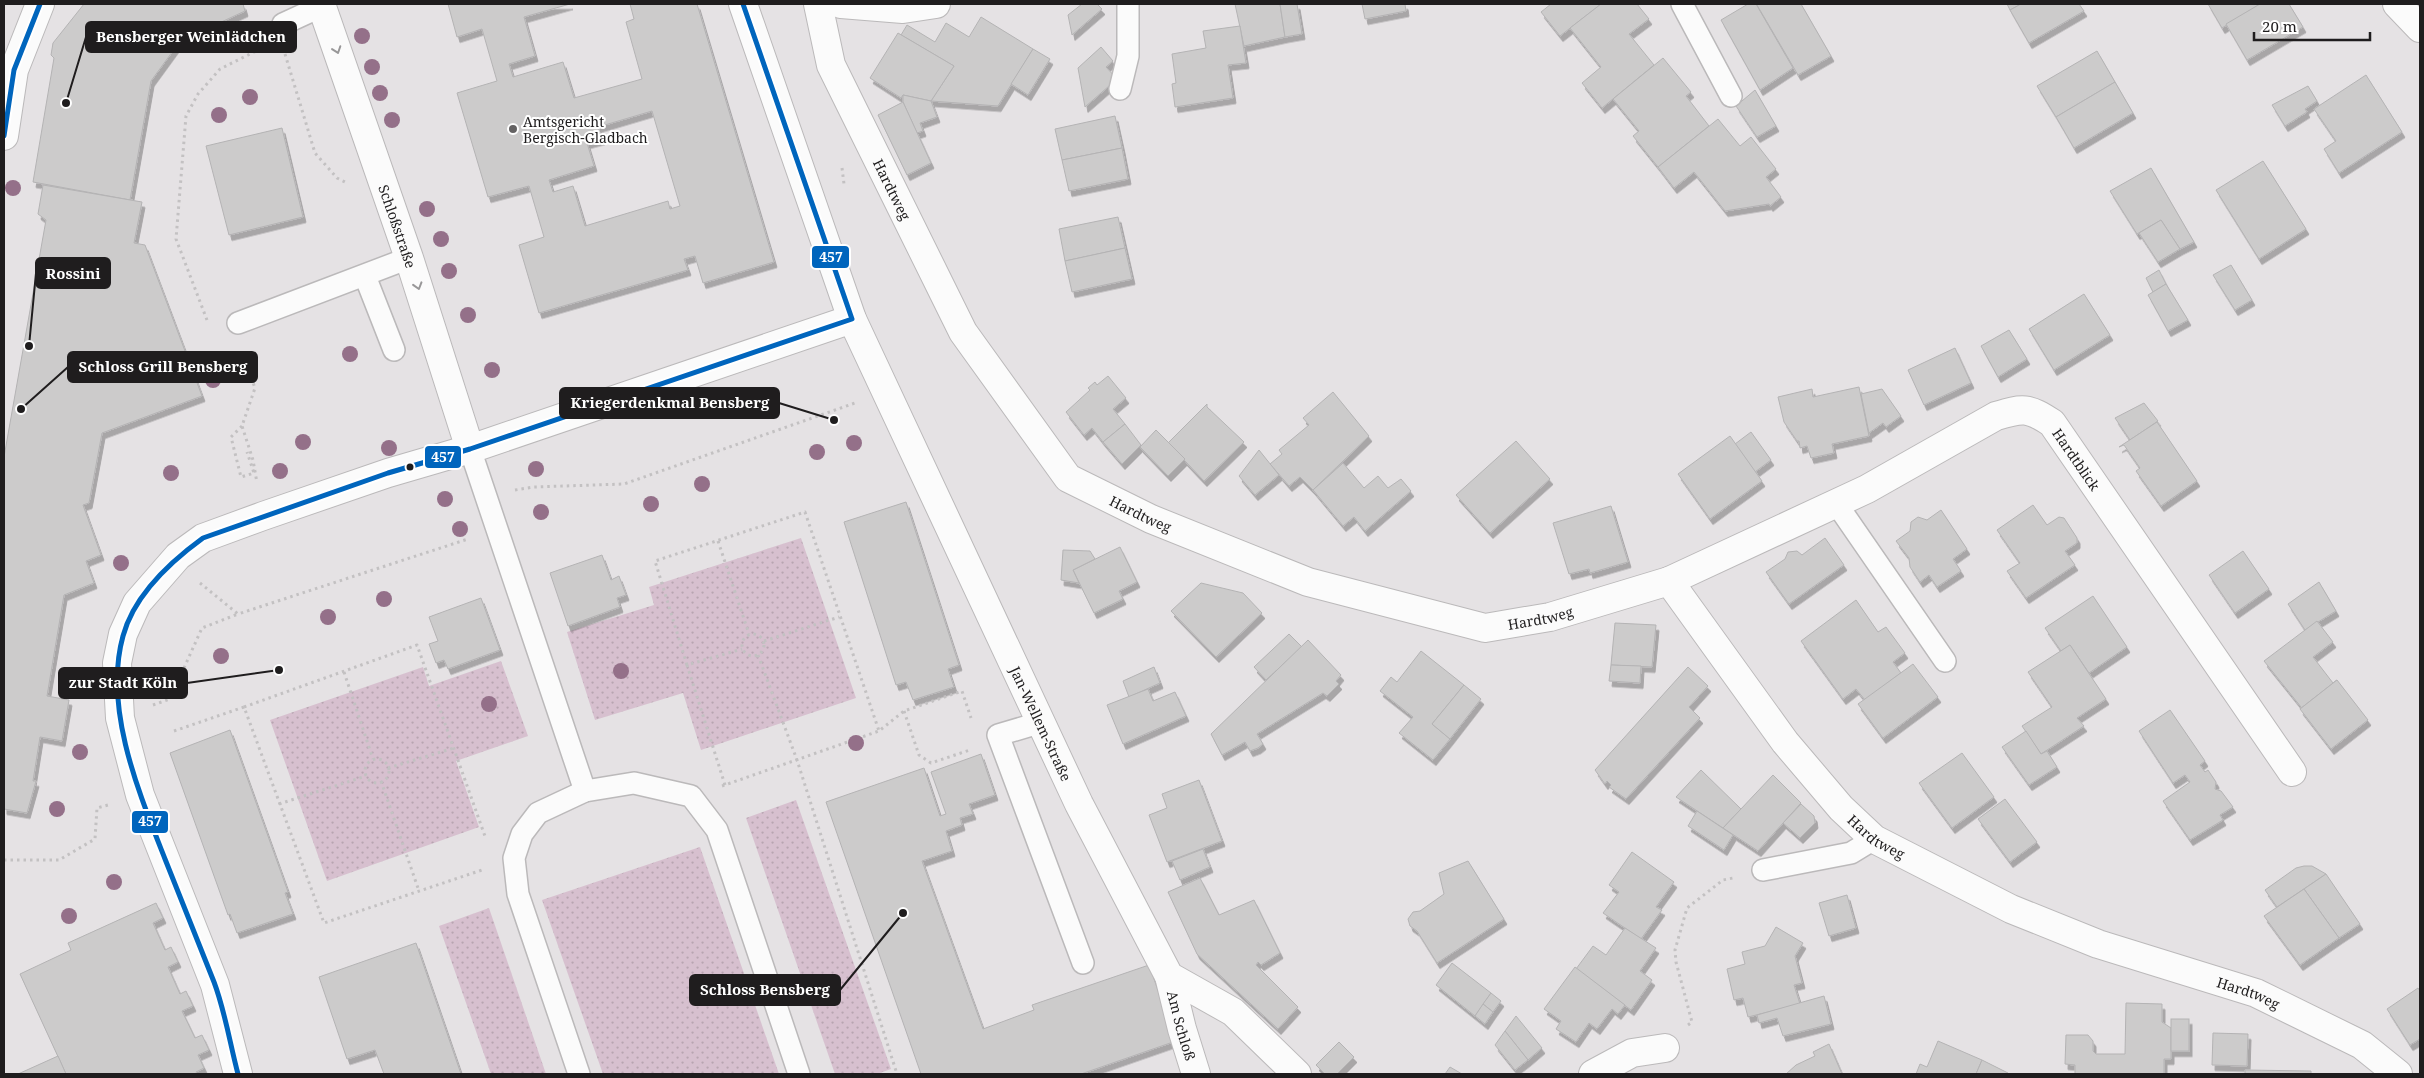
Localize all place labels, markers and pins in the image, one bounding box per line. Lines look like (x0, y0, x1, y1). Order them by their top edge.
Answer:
callout: Bensberger Weinlädchen (86, 22, 296, 52)
place label: Amtsgericht Bergisch-Gladbach (523, 112, 648, 147)
marker: Amtsgericht Bergisch-Gladbach (507, 123, 519, 135)
callout: Rossini (36, 258, 110, 288)
callout: Schloss Grill Bensberg (68, 352, 257, 382)
callout: Kriegerdenkmal Bensberg (560, 388, 779, 418)
unlabelled marker (405, 462, 415, 472)
callout: zur Stadt Köln (59, 668, 187, 698)
callout: Schloss Bensberg (690, 975, 840, 1005)

